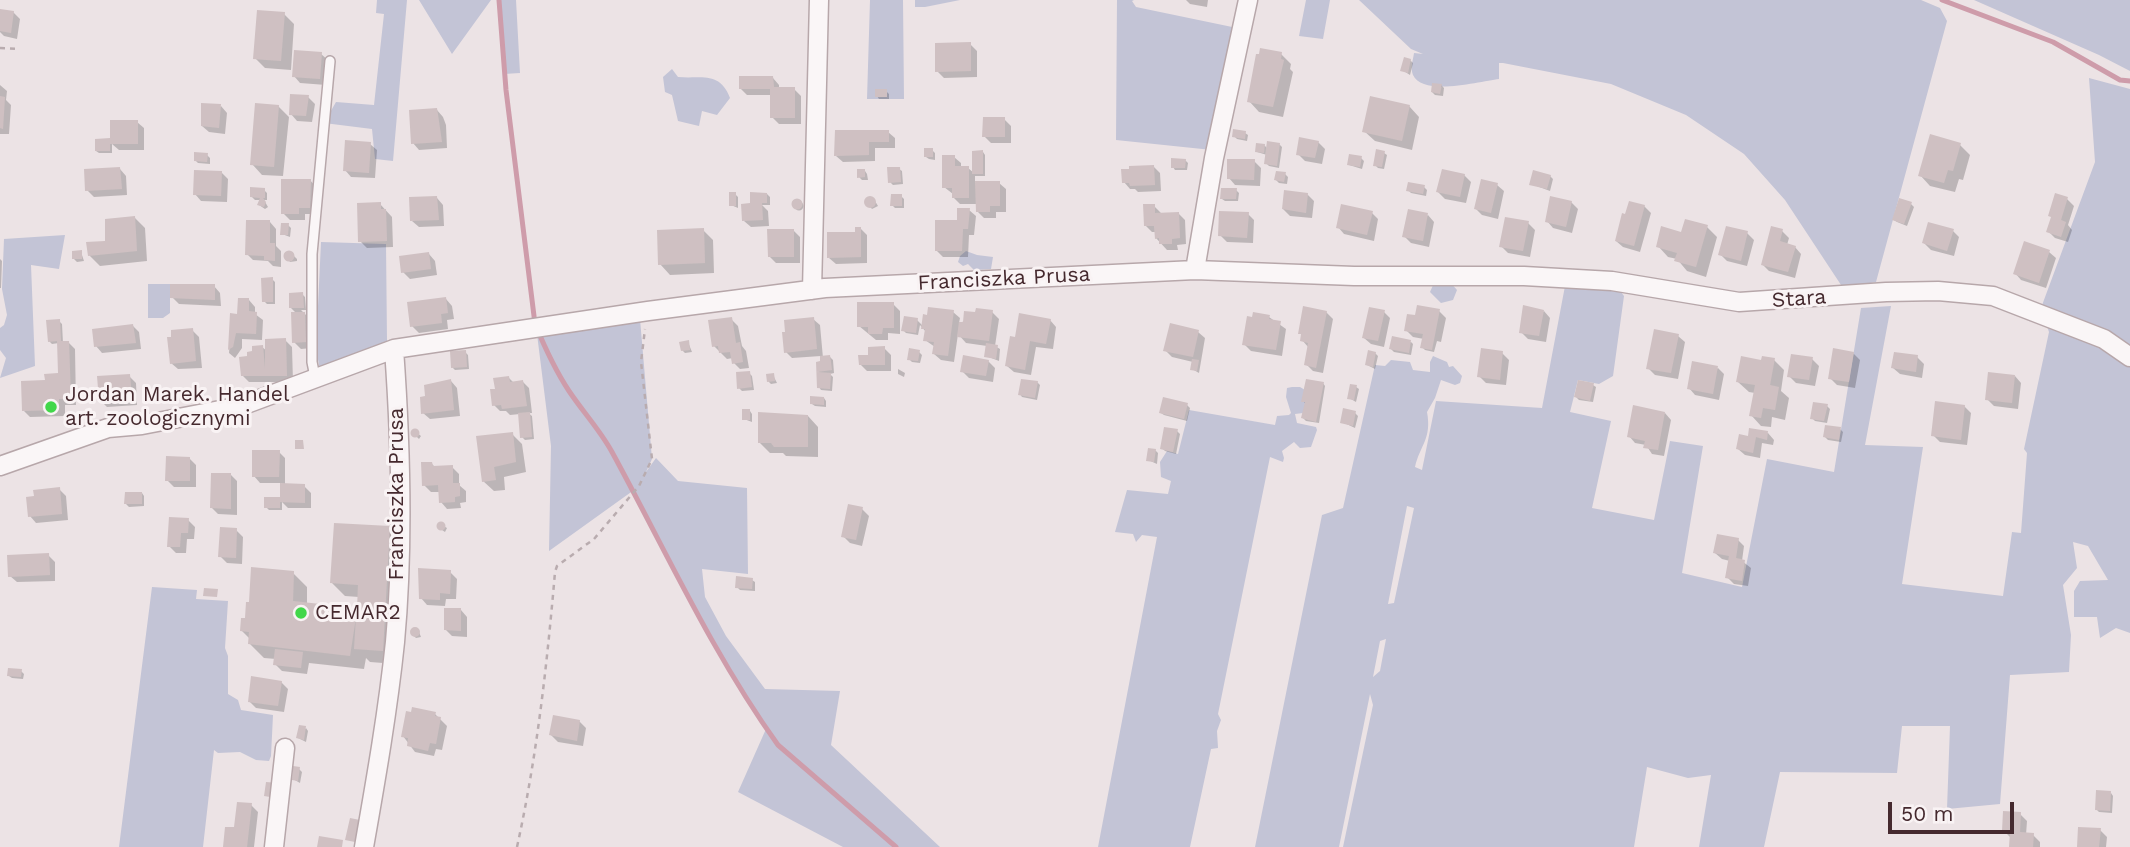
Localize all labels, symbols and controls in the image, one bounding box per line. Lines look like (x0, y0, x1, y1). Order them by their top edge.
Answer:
street label: Franciszka Prusa (917, 262, 1091, 296)
street label: Stara (1771, 285, 1827, 313)
place label: Jordan Marek. Handel art. zoologicznymi (65, 382, 289, 432)
marker: Jordan Marek. Handel art. zoologicznymi (43, 399, 59, 415)
street label: Franciszka Prusa (384, 408, 410, 580)
place label: CEMAR2 (315, 600, 401, 626)
marker: CEMAR2 (293, 605, 309, 621)
scale bar (1892, 788, 2018, 832)
text: 50 m (1901, 801, 1953, 826)

